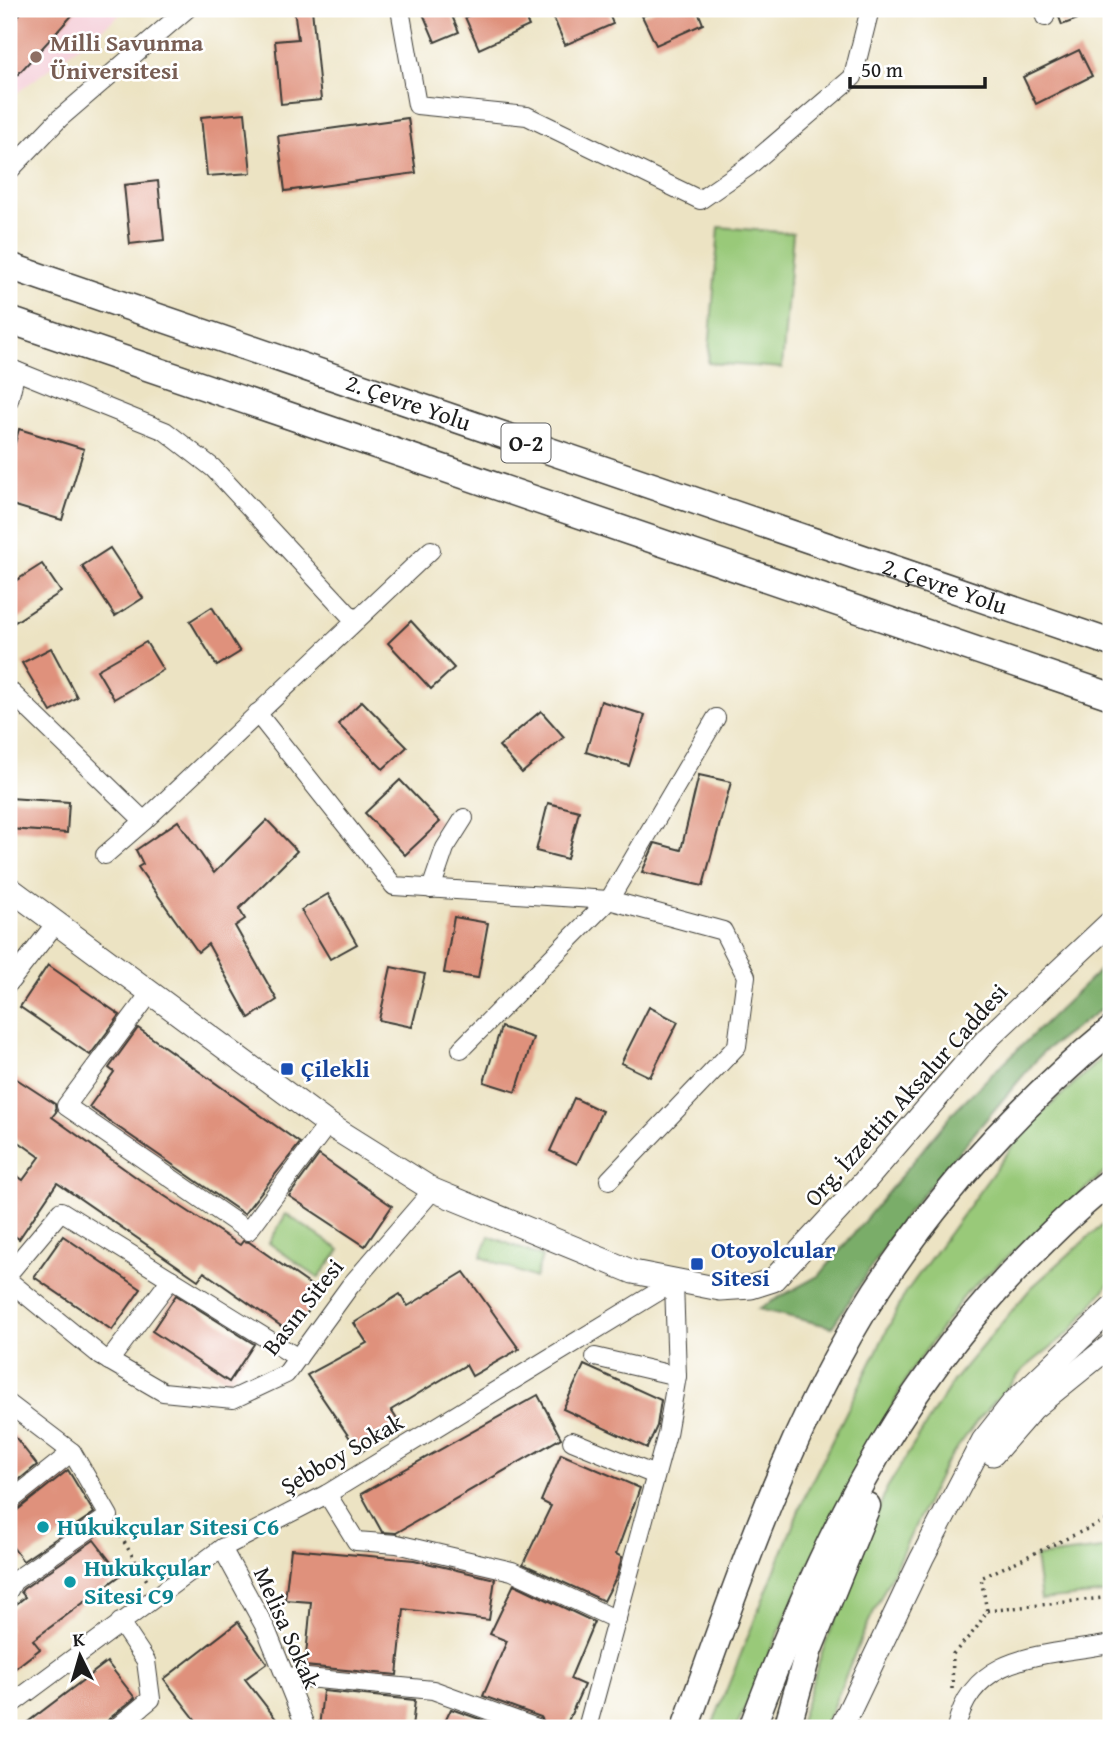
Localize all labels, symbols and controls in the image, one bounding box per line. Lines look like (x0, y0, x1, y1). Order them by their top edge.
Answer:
place label: Milli Savunma Üniversitesi (50, 25, 204, 88)
scale bar (850, 46, 985, 90)
marker: Milli Savunma Üniversitesi (28, 49, 44, 65)
text: 50 m (861, 54, 903, 85)
street label: 2. Çevre Yolu (341, 365, 476, 440)
road number: O-2 (502, 424, 550, 462)
street label: 2. Çevre Yolu (878, 548, 1012, 623)
street label: Org. İzzettin Aksalur Caddesi (796, 975, 1016, 1214)
place label: Çilekli (301, 1051, 370, 1086)
marker: Çilekli (279, 1061, 295, 1077)
place label: Otoyolcular Sitesi (711, 1232, 836, 1295)
street label: Basın Sitesi (254, 1251, 352, 1363)
marker: Otoyolcular Sitesi (689, 1256, 705, 1272)
street label: Şebboy Sokak (274, 1404, 411, 1503)
place label: Hukukçular Sitesi C6 (57, 1509, 279, 1544)
marker: Hukukçular Sitesi C6 (35, 1519, 51, 1535)
place label: Hukukçular Sitesi C9 (84, 1550, 211, 1613)
street label: Melisa Sokak (245, 1561, 330, 1695)
marker: Hukukçular Sitesi C9 (62, 1574, 78, 1590)
north arrow (46, 1622, 116, 1692)
text: K (71, 1625, 86, 1654)

